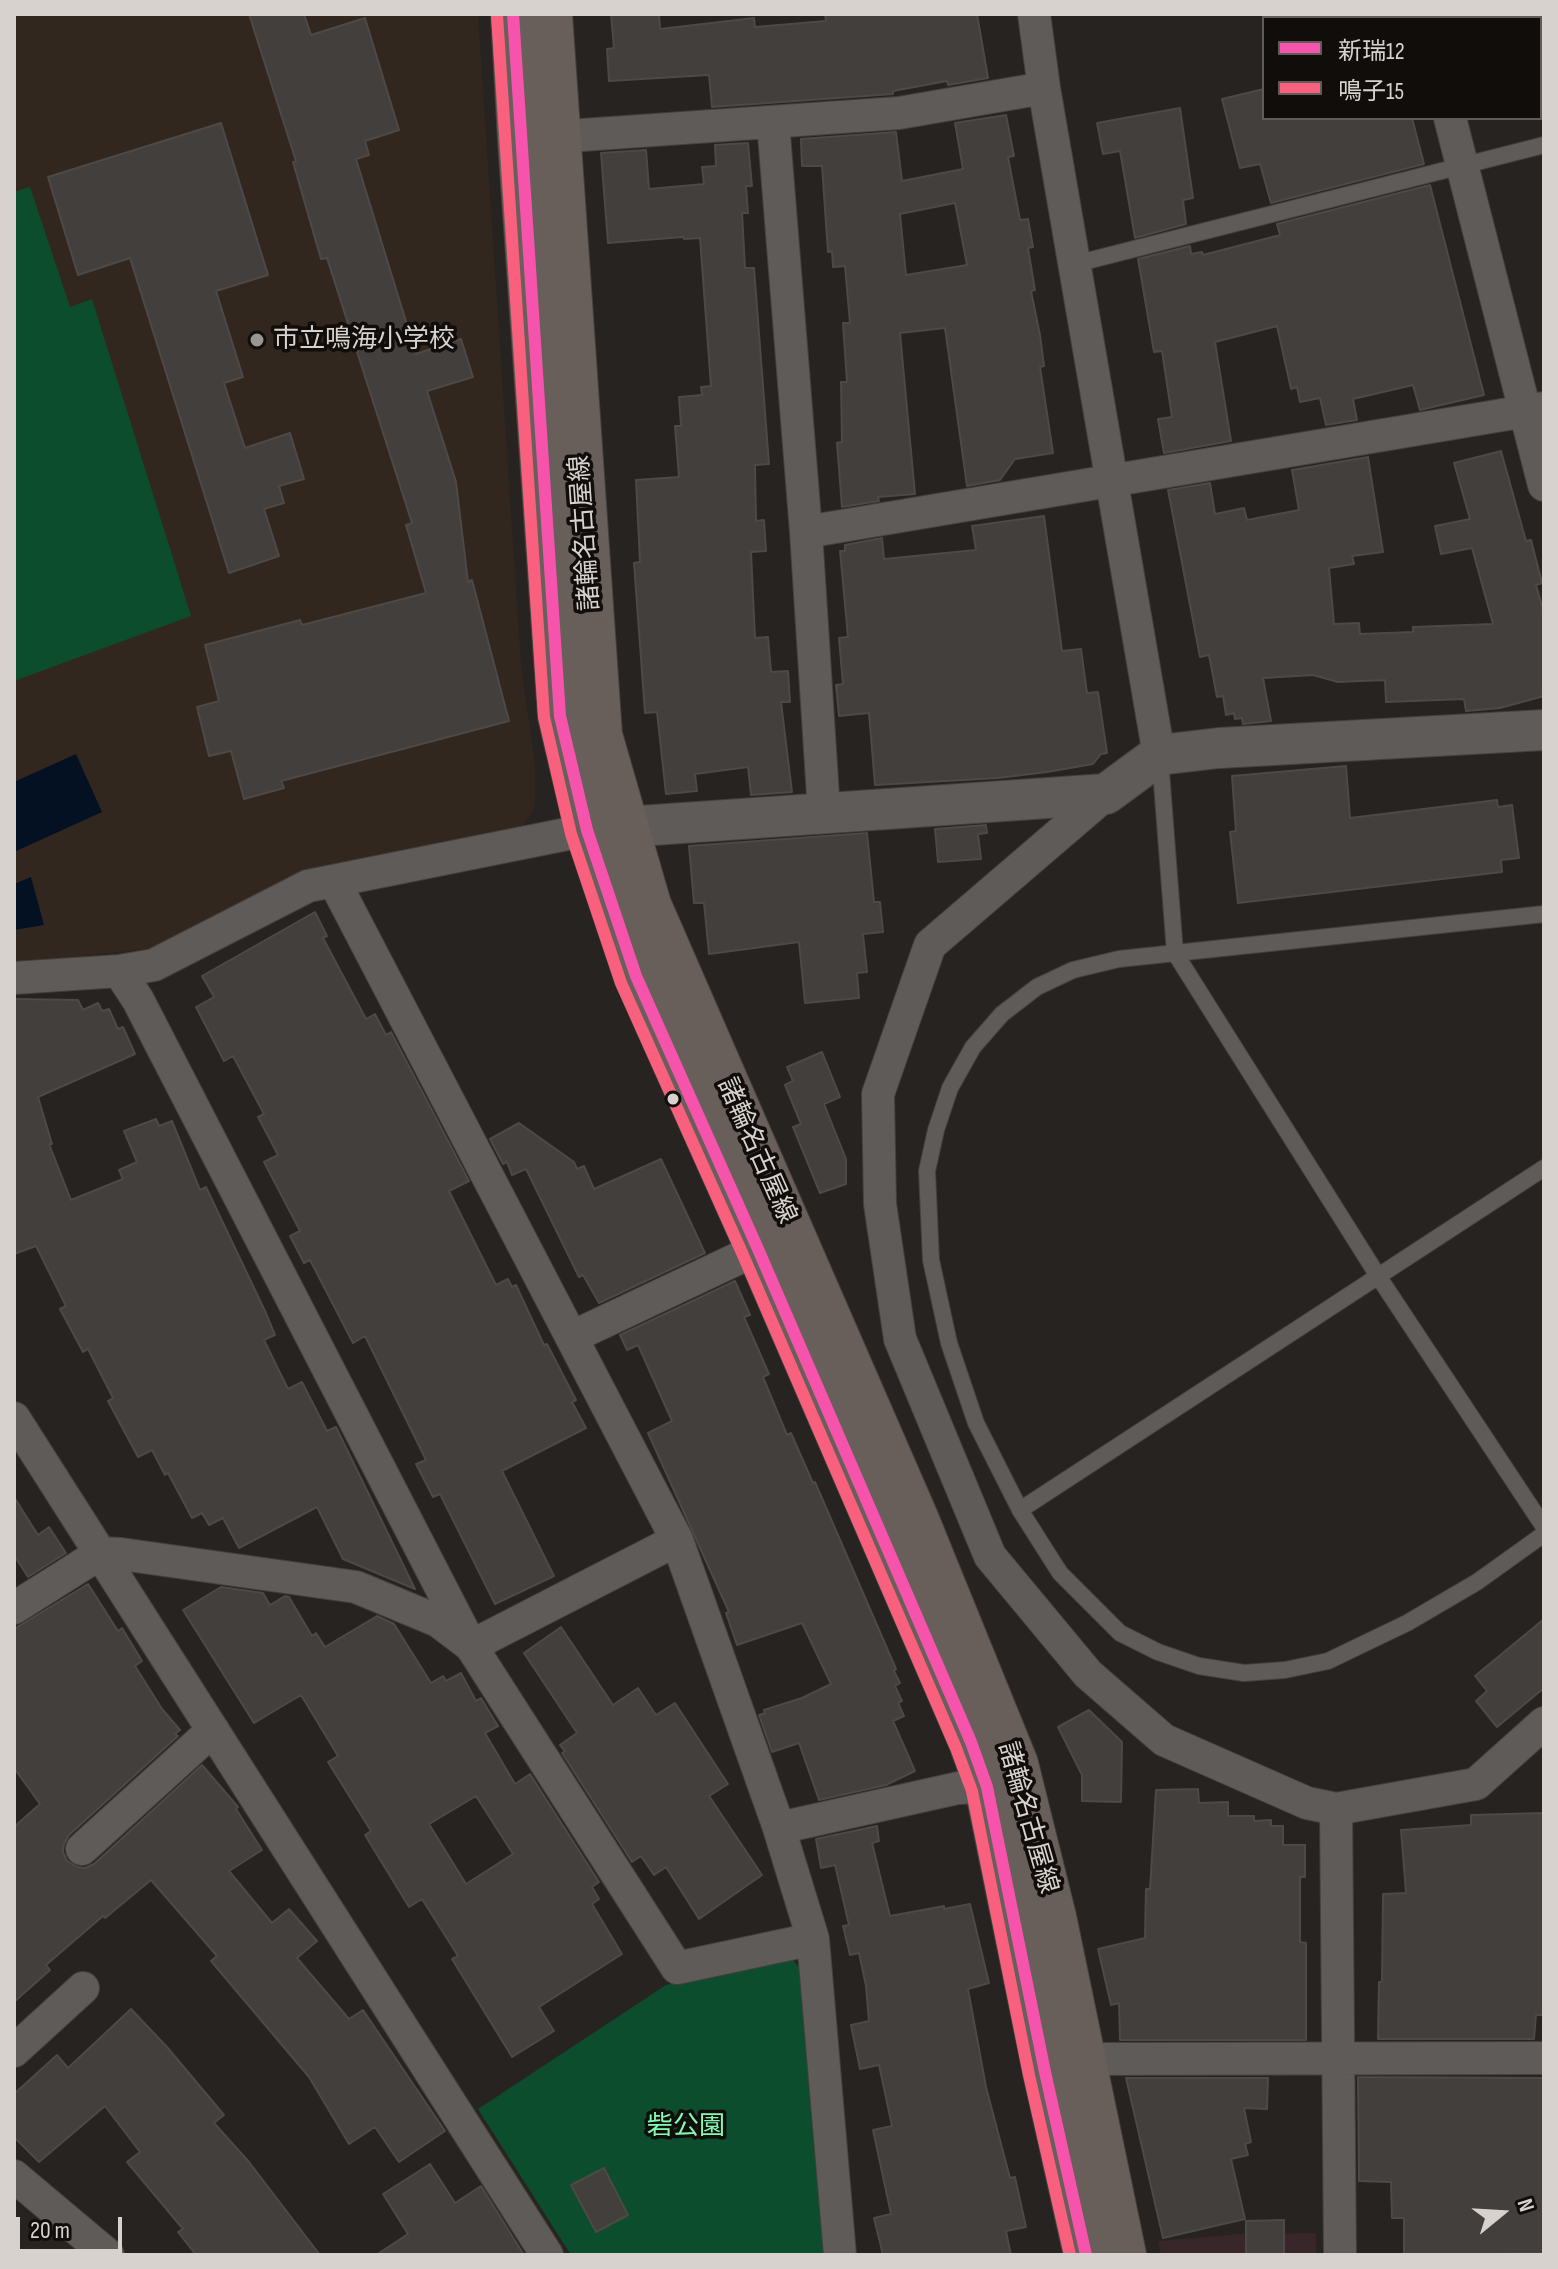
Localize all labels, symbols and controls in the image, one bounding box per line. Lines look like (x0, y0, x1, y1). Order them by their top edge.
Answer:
legend (1262, 16, 1542, 120)
text: 新瑞12 (1338, 37, 1405, 66)
text: 鳴子15 (1338, 77, 1404, 106)
place label: 市立鳴海小学校 (273, 324, 455, 356)
marker: 市立鳴海小学校 (248, 331, 266, 349)
street label: 諸輪名古屋線 (565, 454, 607, 612)
street label: 諸輪名古屋線 (710, 1073, 802, 1229)
unlabelled marker (665, 1091, 681, 1107)
street label: 諸輪名古屋線 (991, 1739, 1063, 1897)
park label: 砦公園 (647, 2111, 725, 2143)
north arrow (1462, 2173, 1542, 2253)
text: N (1511, 2196, 1540, 2215)
scale bar (20, 2201, 126, 2251)
text: 20 m (30, 2216, 70, 2245)

